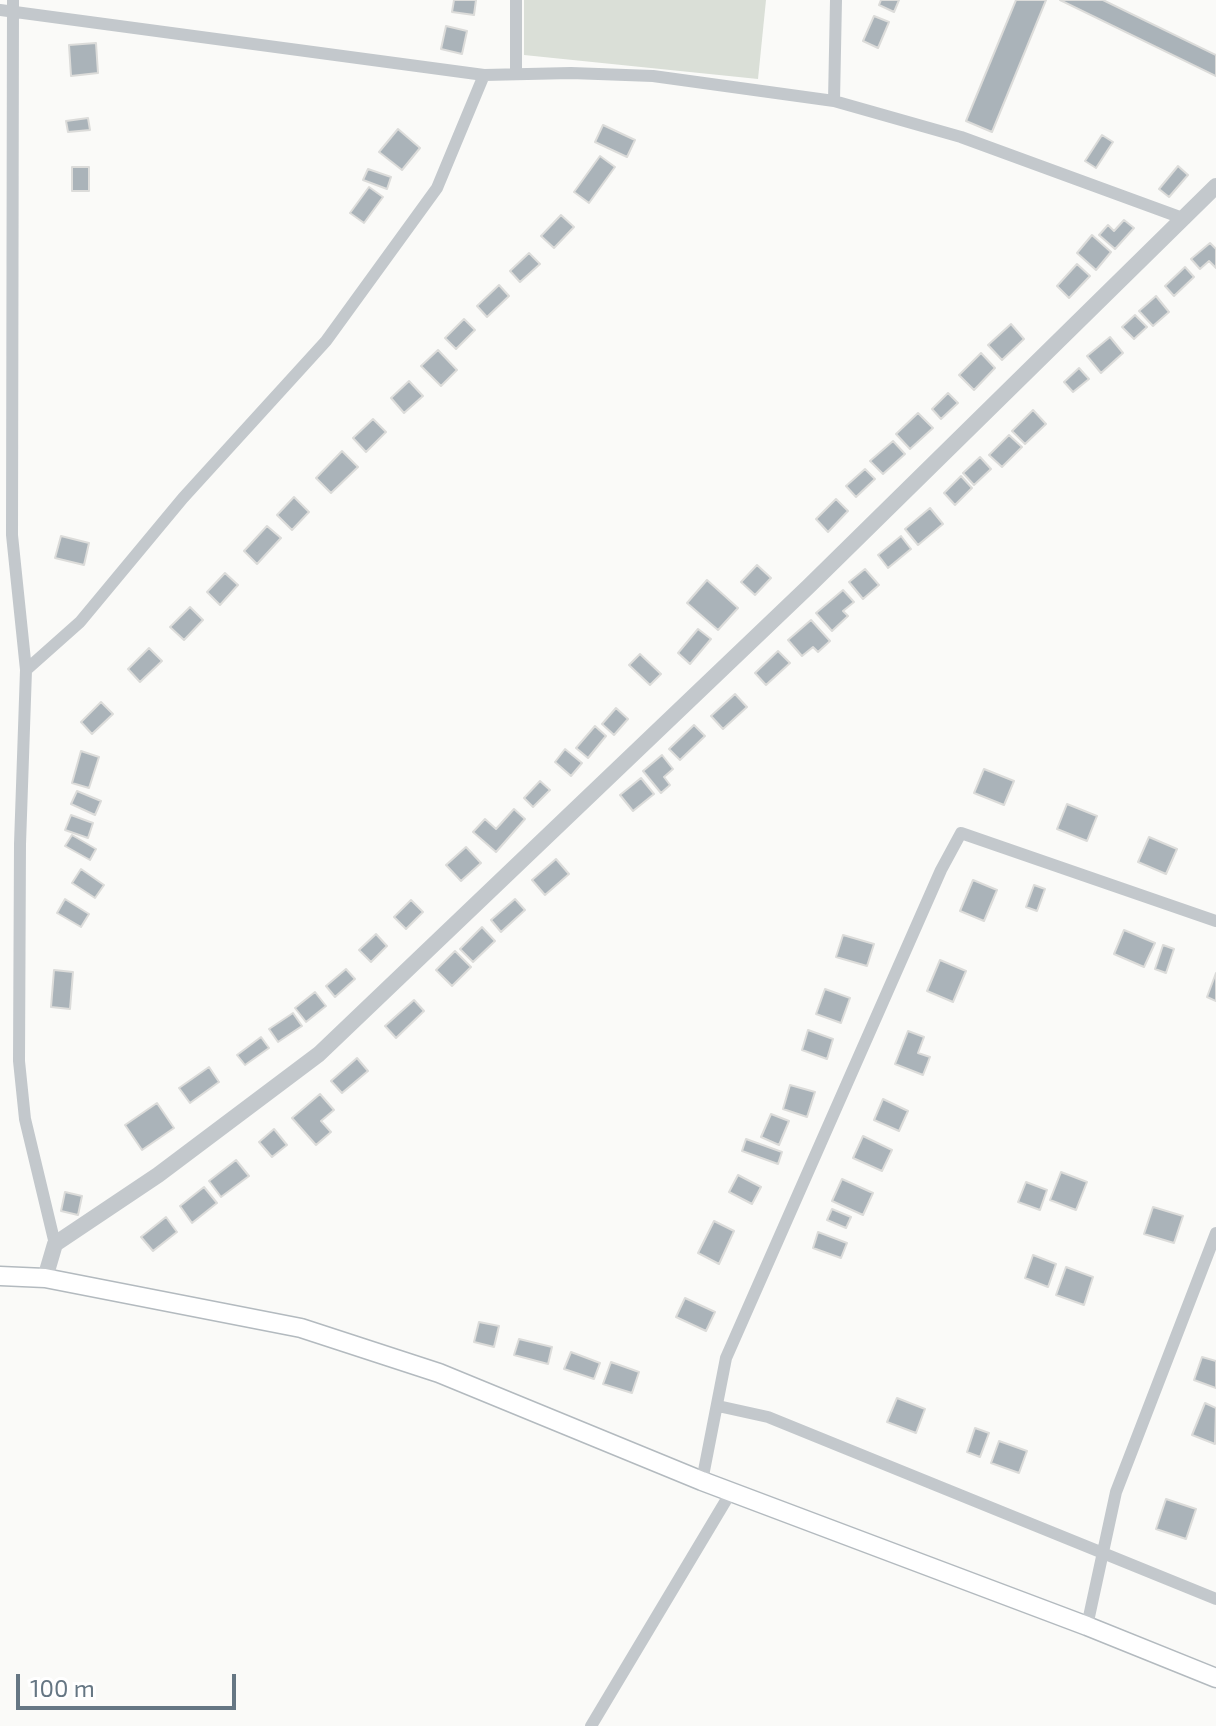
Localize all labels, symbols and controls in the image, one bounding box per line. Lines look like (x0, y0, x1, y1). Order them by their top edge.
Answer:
scale bar (20, 1658, 240, 1708)
text: 100 m (30, 1673, 95, 1702)

